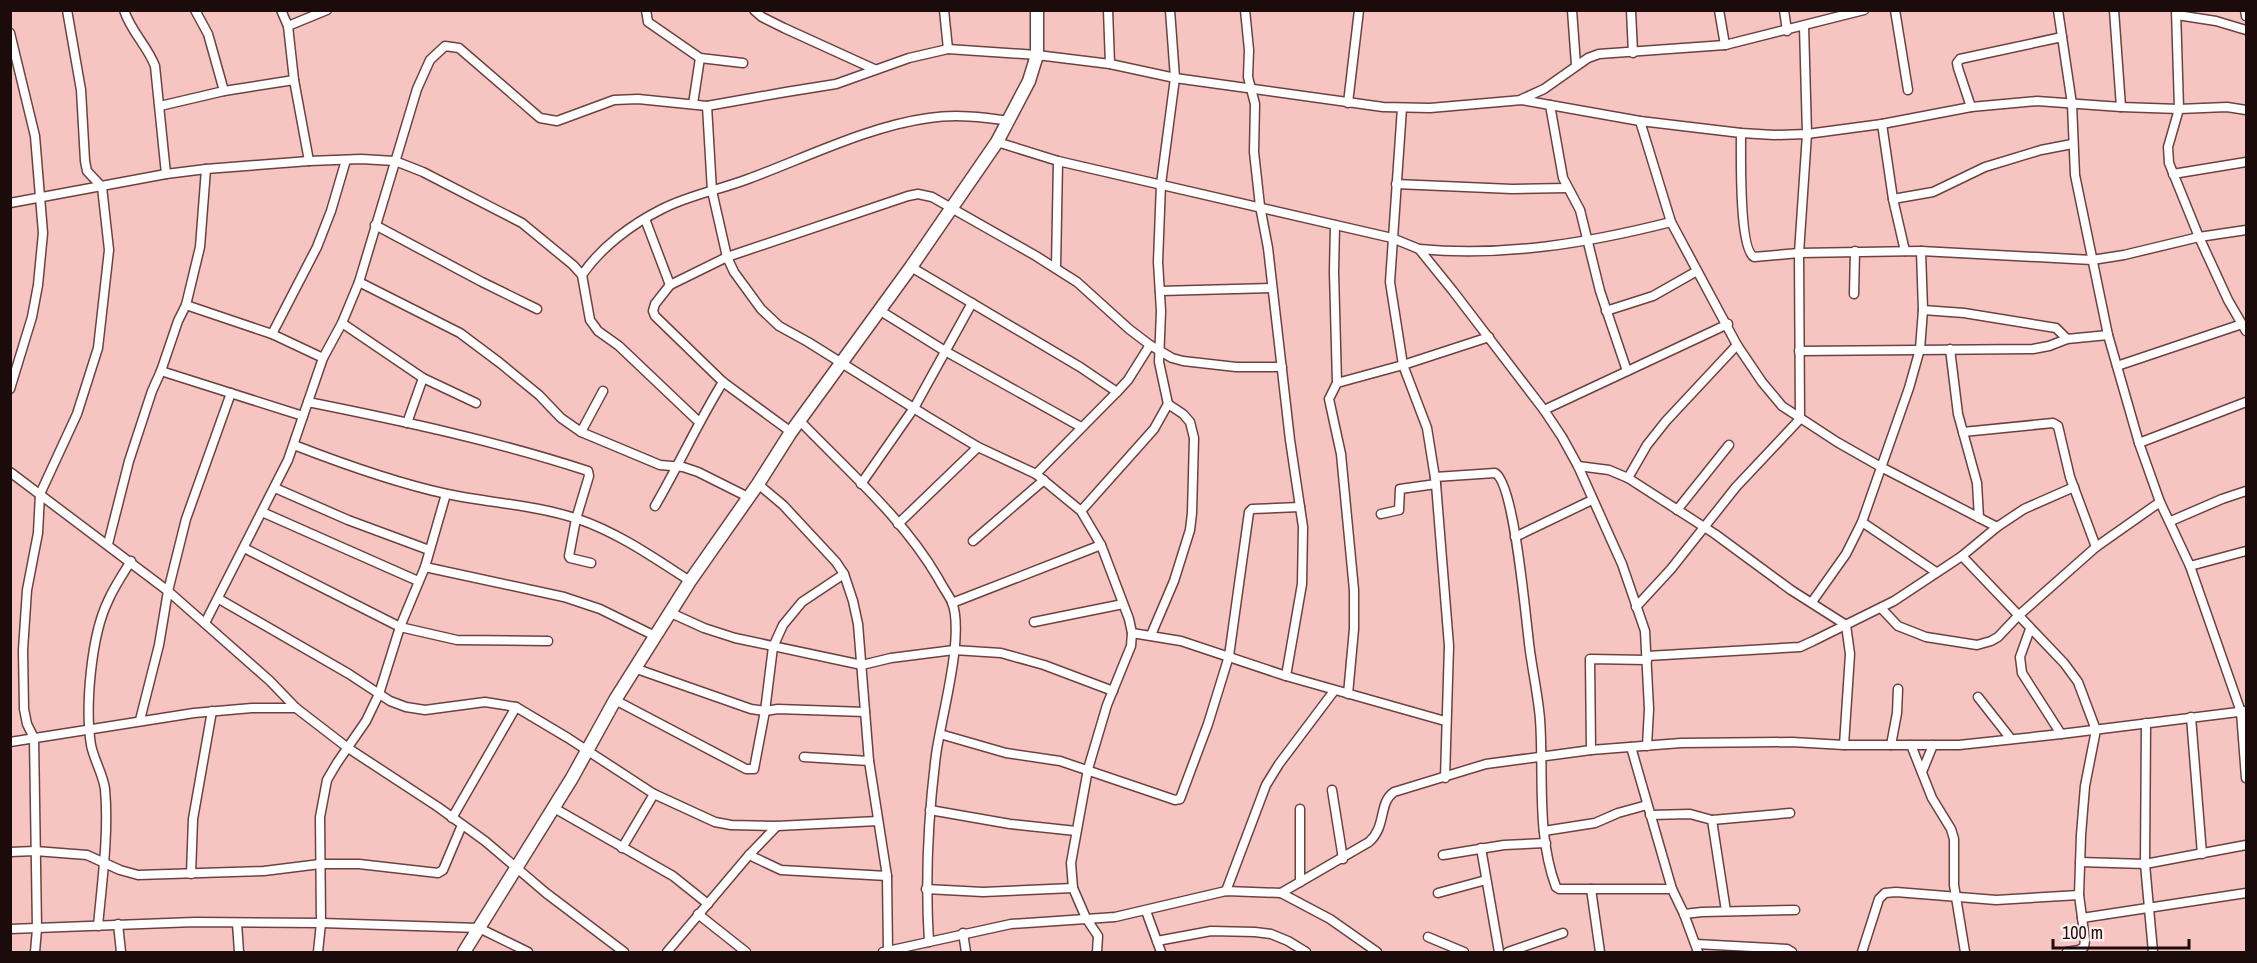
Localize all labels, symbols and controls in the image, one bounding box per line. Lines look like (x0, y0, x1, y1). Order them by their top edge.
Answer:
scale bar (2053, 912, 2190, 950)
text: 100 m (2062, 920, 2103, 945)

